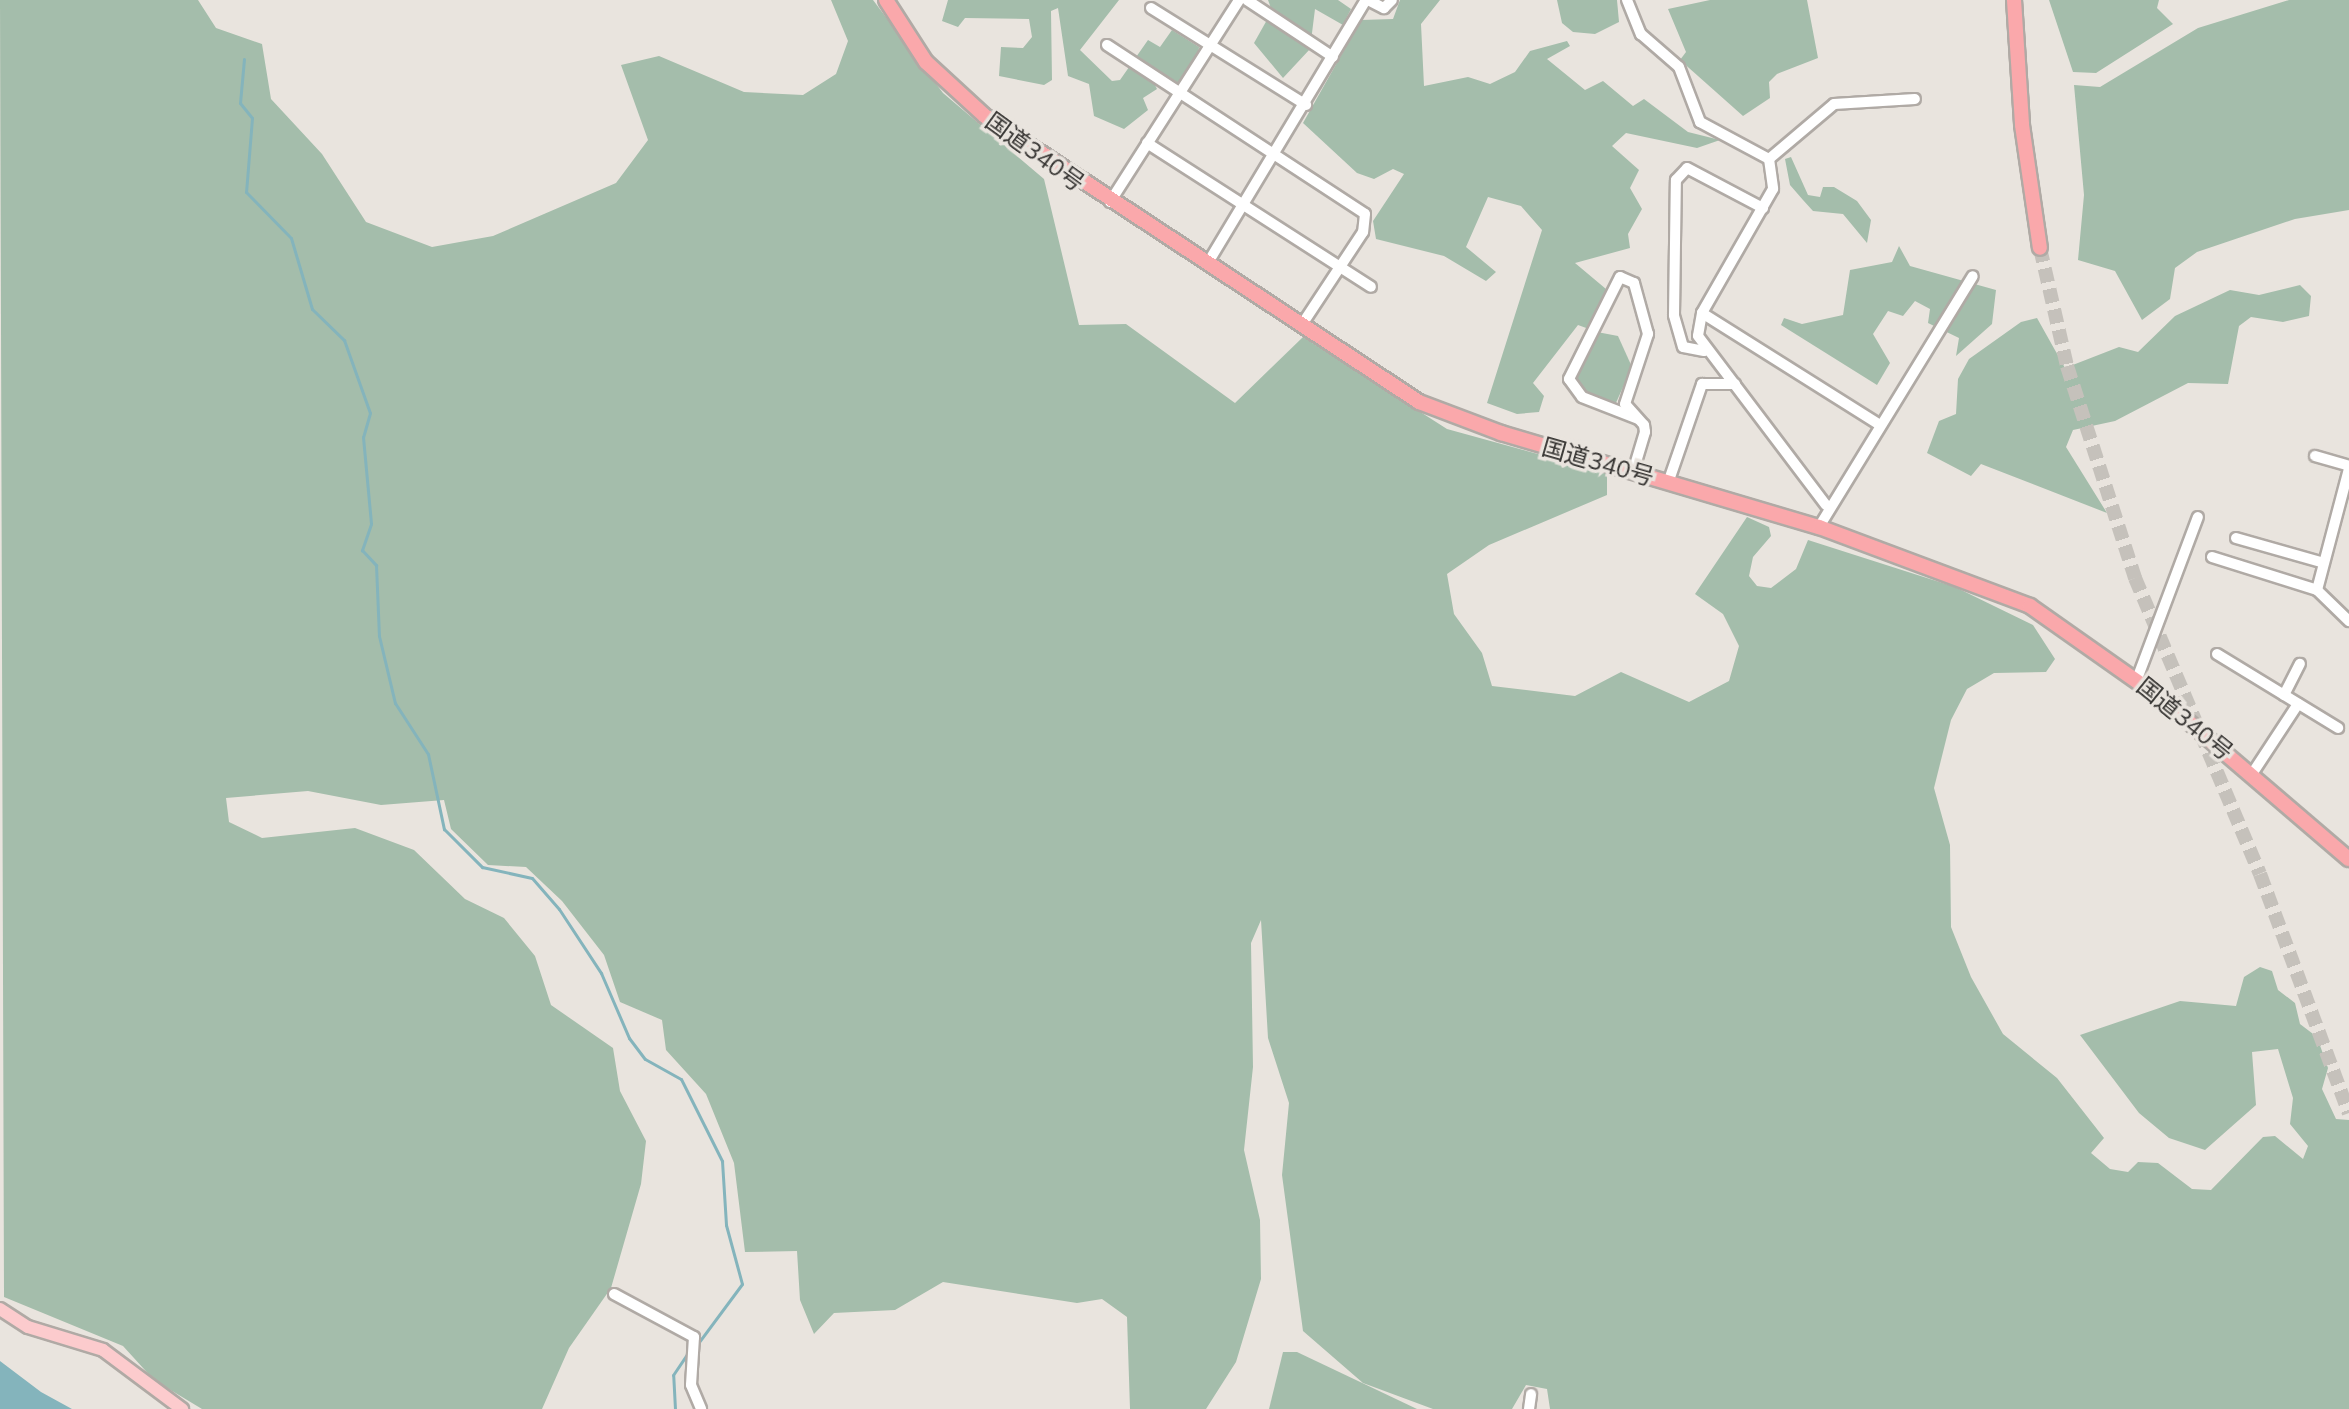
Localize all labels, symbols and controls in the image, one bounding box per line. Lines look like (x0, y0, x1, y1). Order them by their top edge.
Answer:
street label: 国道340号 (980, 106, 1090, 198)
street label: 国道340号 (1539, 432, 1657, 492)
street label: 国道340号 (2131, 672, 2239, 766)

